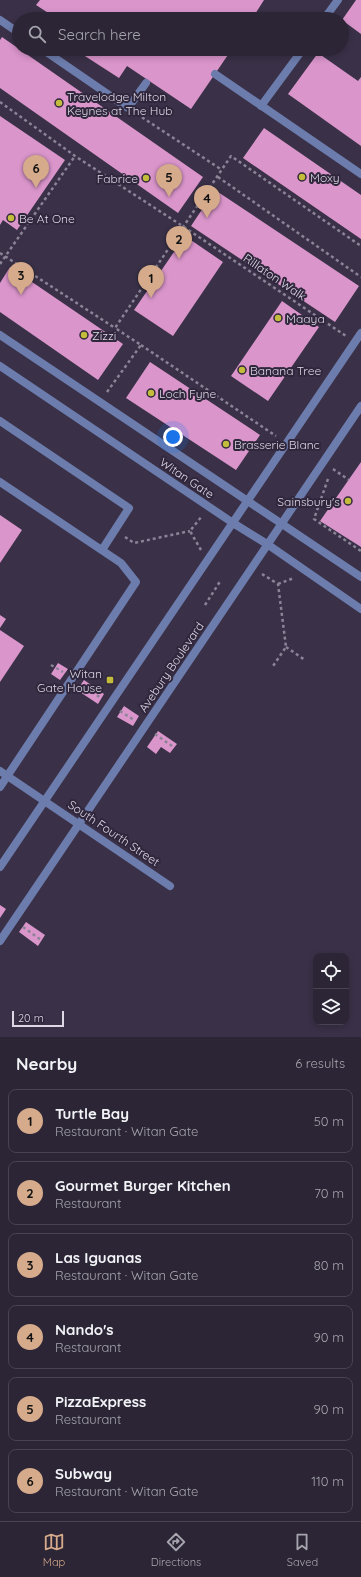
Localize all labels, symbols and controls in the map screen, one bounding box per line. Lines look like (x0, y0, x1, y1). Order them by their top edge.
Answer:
search box (12, 12, 349, 56)
icon: search (26, 23, 48, 45)
text: Search here (58, 25, 141, 44)
place label: Travelodge Milton Keynes at The Hub (67, 89, 172, 118)
marker: Travelodge Milton Keynes at The Hub (54, 98, 64, 108)
pin: 6 (23, 155, 49, 188)
pin: 5 (156, 164, 182, 197)
place label: Moxy (310, 170, 340, 185)
place label: Fabrice (97, 171, 138, 186)
marker: Moxy (297, 172, 307, 182)
marker: Fabrice (141, 173, 151, 183)
pin: 4 (194, 185, 220, 218)
place label: Be At One (19, 211, 75, 226)
marker: Be At One (6, 213, 16, 223)
pin: 2 (166, 226, 192, 259)
street label: Rillaton Walk (241, 250, 309, 304)
pin: 3 (8, 262, 34, 295)
pin: 1 (138, 265, 164, 298)
place label: Maaya (286, 311, 325, 326)
marker: Maaya (273, 313, 283, 323)
place label: Zizzi (92, 328, 116, 343)
marker: Zizzi (79, 330, 89, 340)
place label: Banana Tree (250, 363, 321, 378)
marker: Banana Tree (237, 365, 247, 375)
place label: Loch Fyne (159, 386, 216, 401)
marker: Loch Fyne (146, 388, 156, 398)
your location (163, 427, 183, 447)
place label: Brasserie Blanc (234, 437, 320, 452)
marker: Brasserie Blanc (221, 439, 231, 449)
street label: Witan Gate (157, 454, 217, 502)
place label: Sainsbury's (277, 494, 340, 509)
marker: Sainsbury's (343, 496, 353, 506)
street label: Avebury Boulevard (135, 619, 207, 715)
place label: Witan Gate House (37, 666, 102, 695)
marker: Witan Gate House (105, 675, 115, 685)
street label: South Fourth Street (65, 797, 163, 869)
map controls (313, 953, 349, 1025)
button: locate (313, 953, 349, 989)
button: layers (313, 989, 349, 1025)
scale bar (12, 1009, 64, 1028)
text: 20 m (18, 1011, 44, 1025)
text: Nearby (16, 1053, 77, 1074)
text: 6 results (295, 1055, 345, 1071)
text: Turtle Bay (55, 1104, 129, 1123)
text: 1 (27, 1113, 33, 1129)
text: 50 m (314, 1113, 344, 1129)
text: Restaurant · Witan Gate (55, 1123, 198, 1139)
text: Gourmet Burger Kitchen (55, 1176, 231, 1195)
text: 2 (26, 1185, 34, 1201)
text: 70 m (314, 1185, 344, 1201)
text: Restaurant (55, 1195, 121, 1211)
text: Las Iguanas (55, 1248, 142, 1267)
text: 3 (27, 1257, 33, 1273)
text: 80 m (314, 1257, 344, 1273)
text: Restaurant · Witan Gate (55, 1267, 198, 1283)
text: Nando's (55, 1320, 114, 1339)
text: 4 (26, 1329, 34, 1345)
text: 90 m (314, 1329, 344, 1345)
text: Restaurant (55, 1339, 121, 1355)
text: PizzaExpress (55, 1392, 146, 1411)
text: 5 (26, 1401, 34, 1417)
text: 90 m (314, 1401, 344, 1417)
text: Restaurant (55, 1411, 121, 1427)
text: Subway (55, 1464, 112, 1483)
text: 6 (26, 1473, 34, 1489)
text: 110 m (311, 1473, 344, 1489)
text: Restaurant · Witan Gate (55, 1483, 198, 1499)
tab: Map (43, 1531, 65, 1569)
tab: Directions (151, 1531, 201, 1569)
tab: Saved (287, 1531, 318, 1569)

